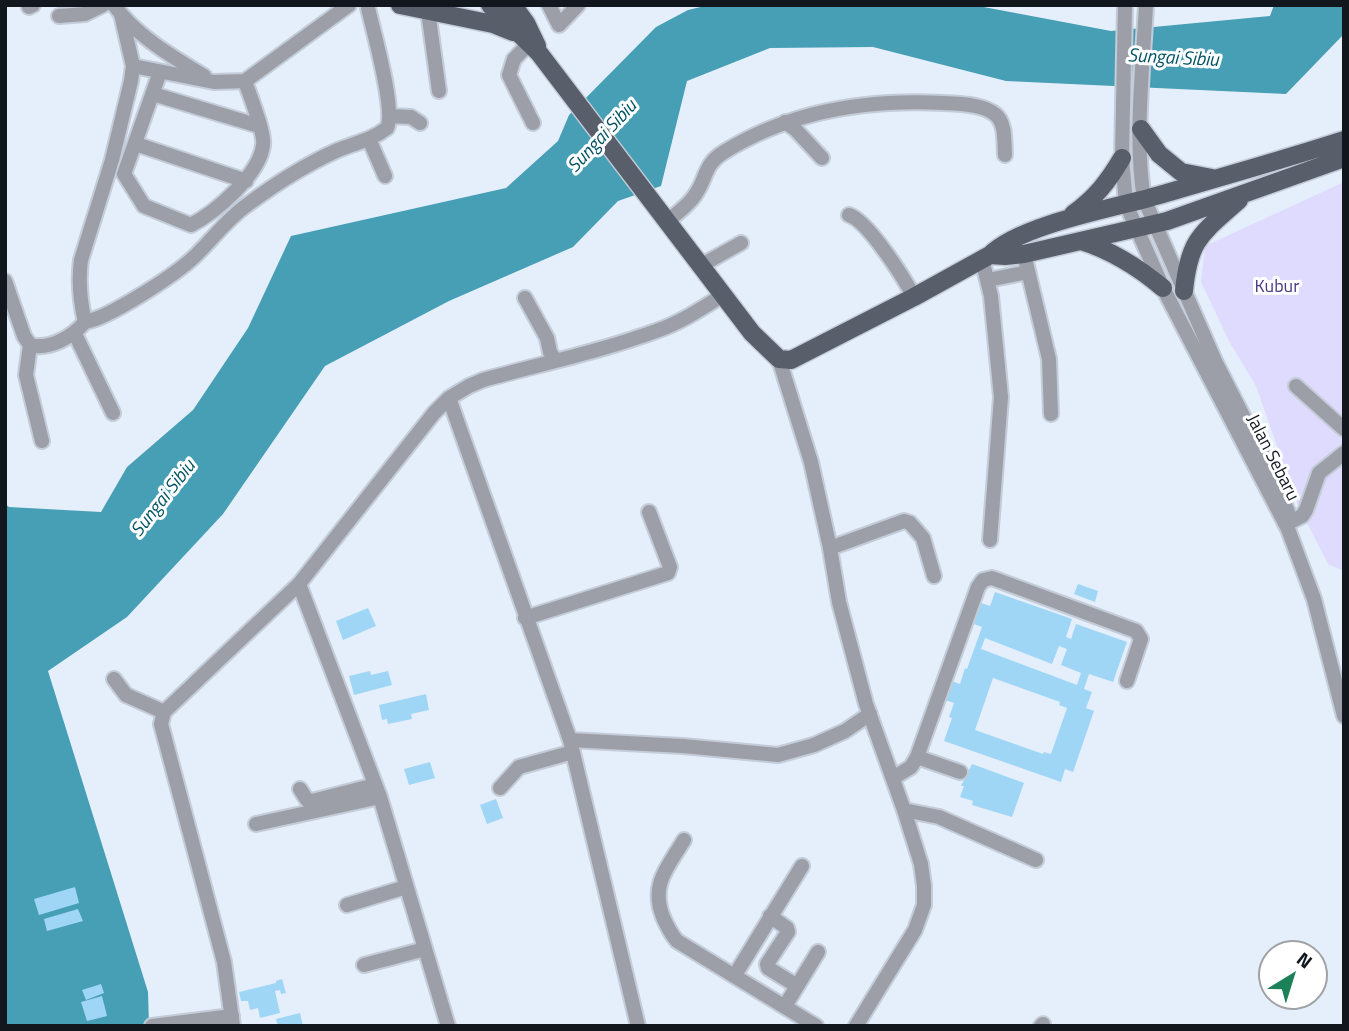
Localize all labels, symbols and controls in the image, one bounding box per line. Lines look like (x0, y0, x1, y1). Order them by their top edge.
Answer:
water label: Sungai Sibiu (1127, 45, 1219, 73)
water label: Sungai Sibiu (564, 96, 642, 178)
park label: Kubur (1255, 277, 1299, 299)
street label: Jalan Sebaru (1241, 411, 1303, 505)
water label: Sungai Sibiu (127, 456, 201, 542)
north arrow (1258, 940, 1328, 1010)
text: N (1291, 944, 1319, 975)

